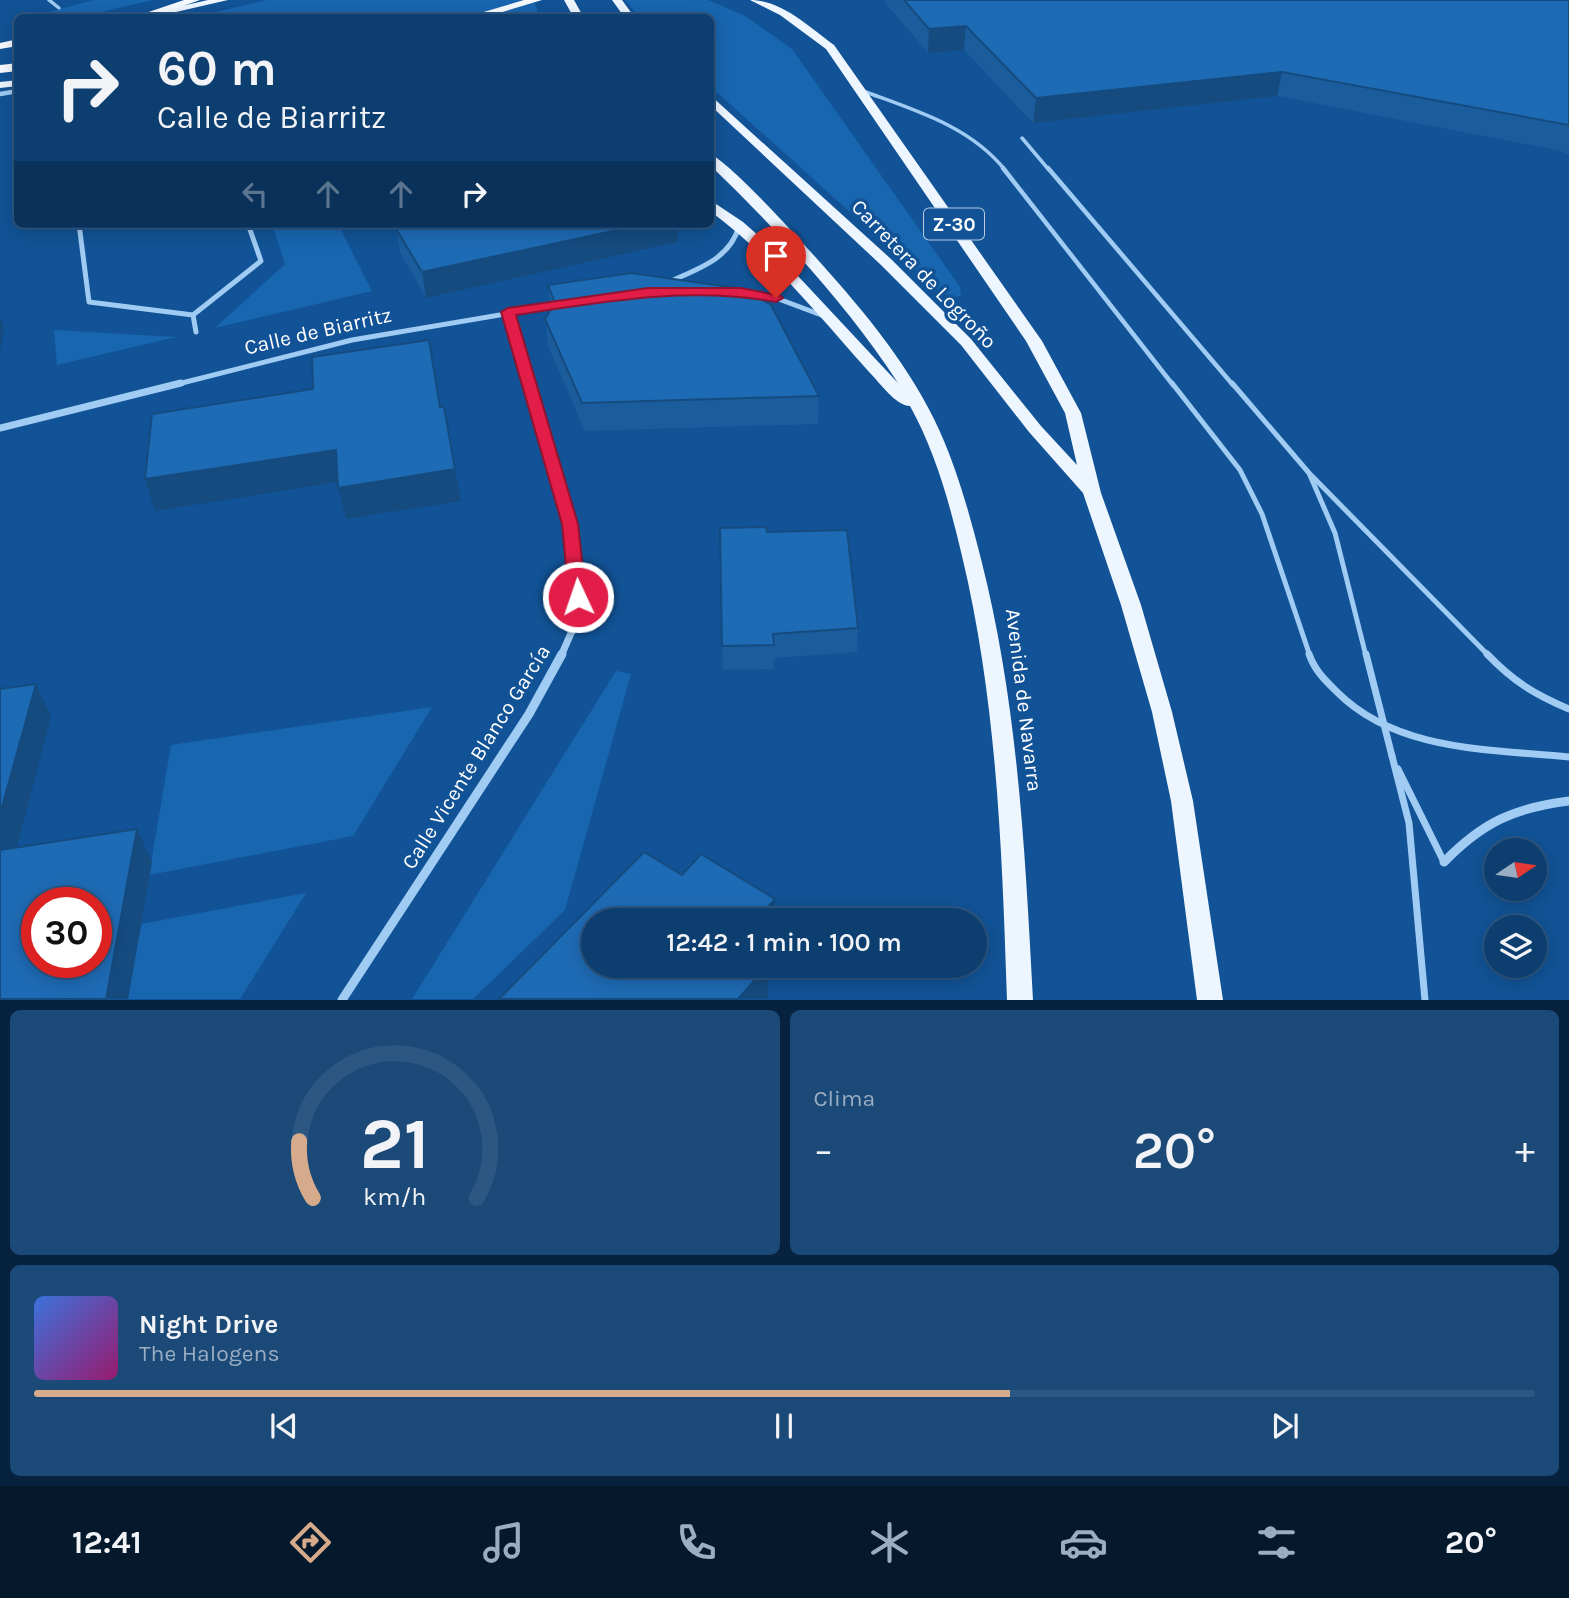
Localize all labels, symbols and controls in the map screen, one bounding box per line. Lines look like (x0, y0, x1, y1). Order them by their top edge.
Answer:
text: 60 m (157, 40, 277, 97)
icon: right (42, 42, 133, 133)
text: Calle de Biarritz (157, 99, 386, 136)
icon: left (236, 175, 274, 213)
icon: ahead (309, 175, 347, 213)
icon: ahead (382, 175, 420, 213)
icon: right (455, 175, 493, 213)
street label: Carretera de Logroño (847, 195, 1001, 353)
road number: Z-30 (924, 208, 984, 240)
pin (746, 226, 806, 298)
icon: arrive (757, 237, 795, 275)
street label: Calle de Biarritz (242, 302, 394, 360)
position arrow (541, 560, 615, 634)
street label: Avenida de Navarra (1001, 607, 1047, 793)
street label: Calle Vicente Blanco García (397, 640, 555, 874)
north arrow (1484, 838, 1547, 901)
map controls (1484, 838, 1547, 978)
speed limit sign: 30 (21, 887, 112, 978)
button: layers (1484, 915, 1547, 978)
text: 12:42 · 1 min · 100 m (666, 927, 902, 958)
text: Clima (814, 1085, 875, 1112)
text: 21 (360, 1102, 430, 1187)
text: 20° (1133, 1120, 1216, 1181)
text: − (814, 1128, 833, 1173)
text: + (1515, 1128, 1535, 1173)
text: km/h (363, 1182, 426, 1211)
text: Night Drive (139, 1309, 278, 1340)
text: The Halogens (139, 1340, 279, 1367)
icon: previous (265, 1407, 303, 1445)
icon: pause (765, 1407, 803, 1445)
icon: next (1266, 1407, 1304, 1445)
icon: directions (286, 1518, 335, 1567)
icon: music (479, 1518, 528, 1567)
icon: phone (672, 1518, 721, 1567)
icon: climate (865, 1518, 914, 1567)
icon: car (1059, 1518, 1108, 1567)
icon: filters (1252, 1518, 1301, 1567)
text: 12:41 (72, 1524, 142, 1561)
text: 20° (1445, 1524, 1497, 1561)

